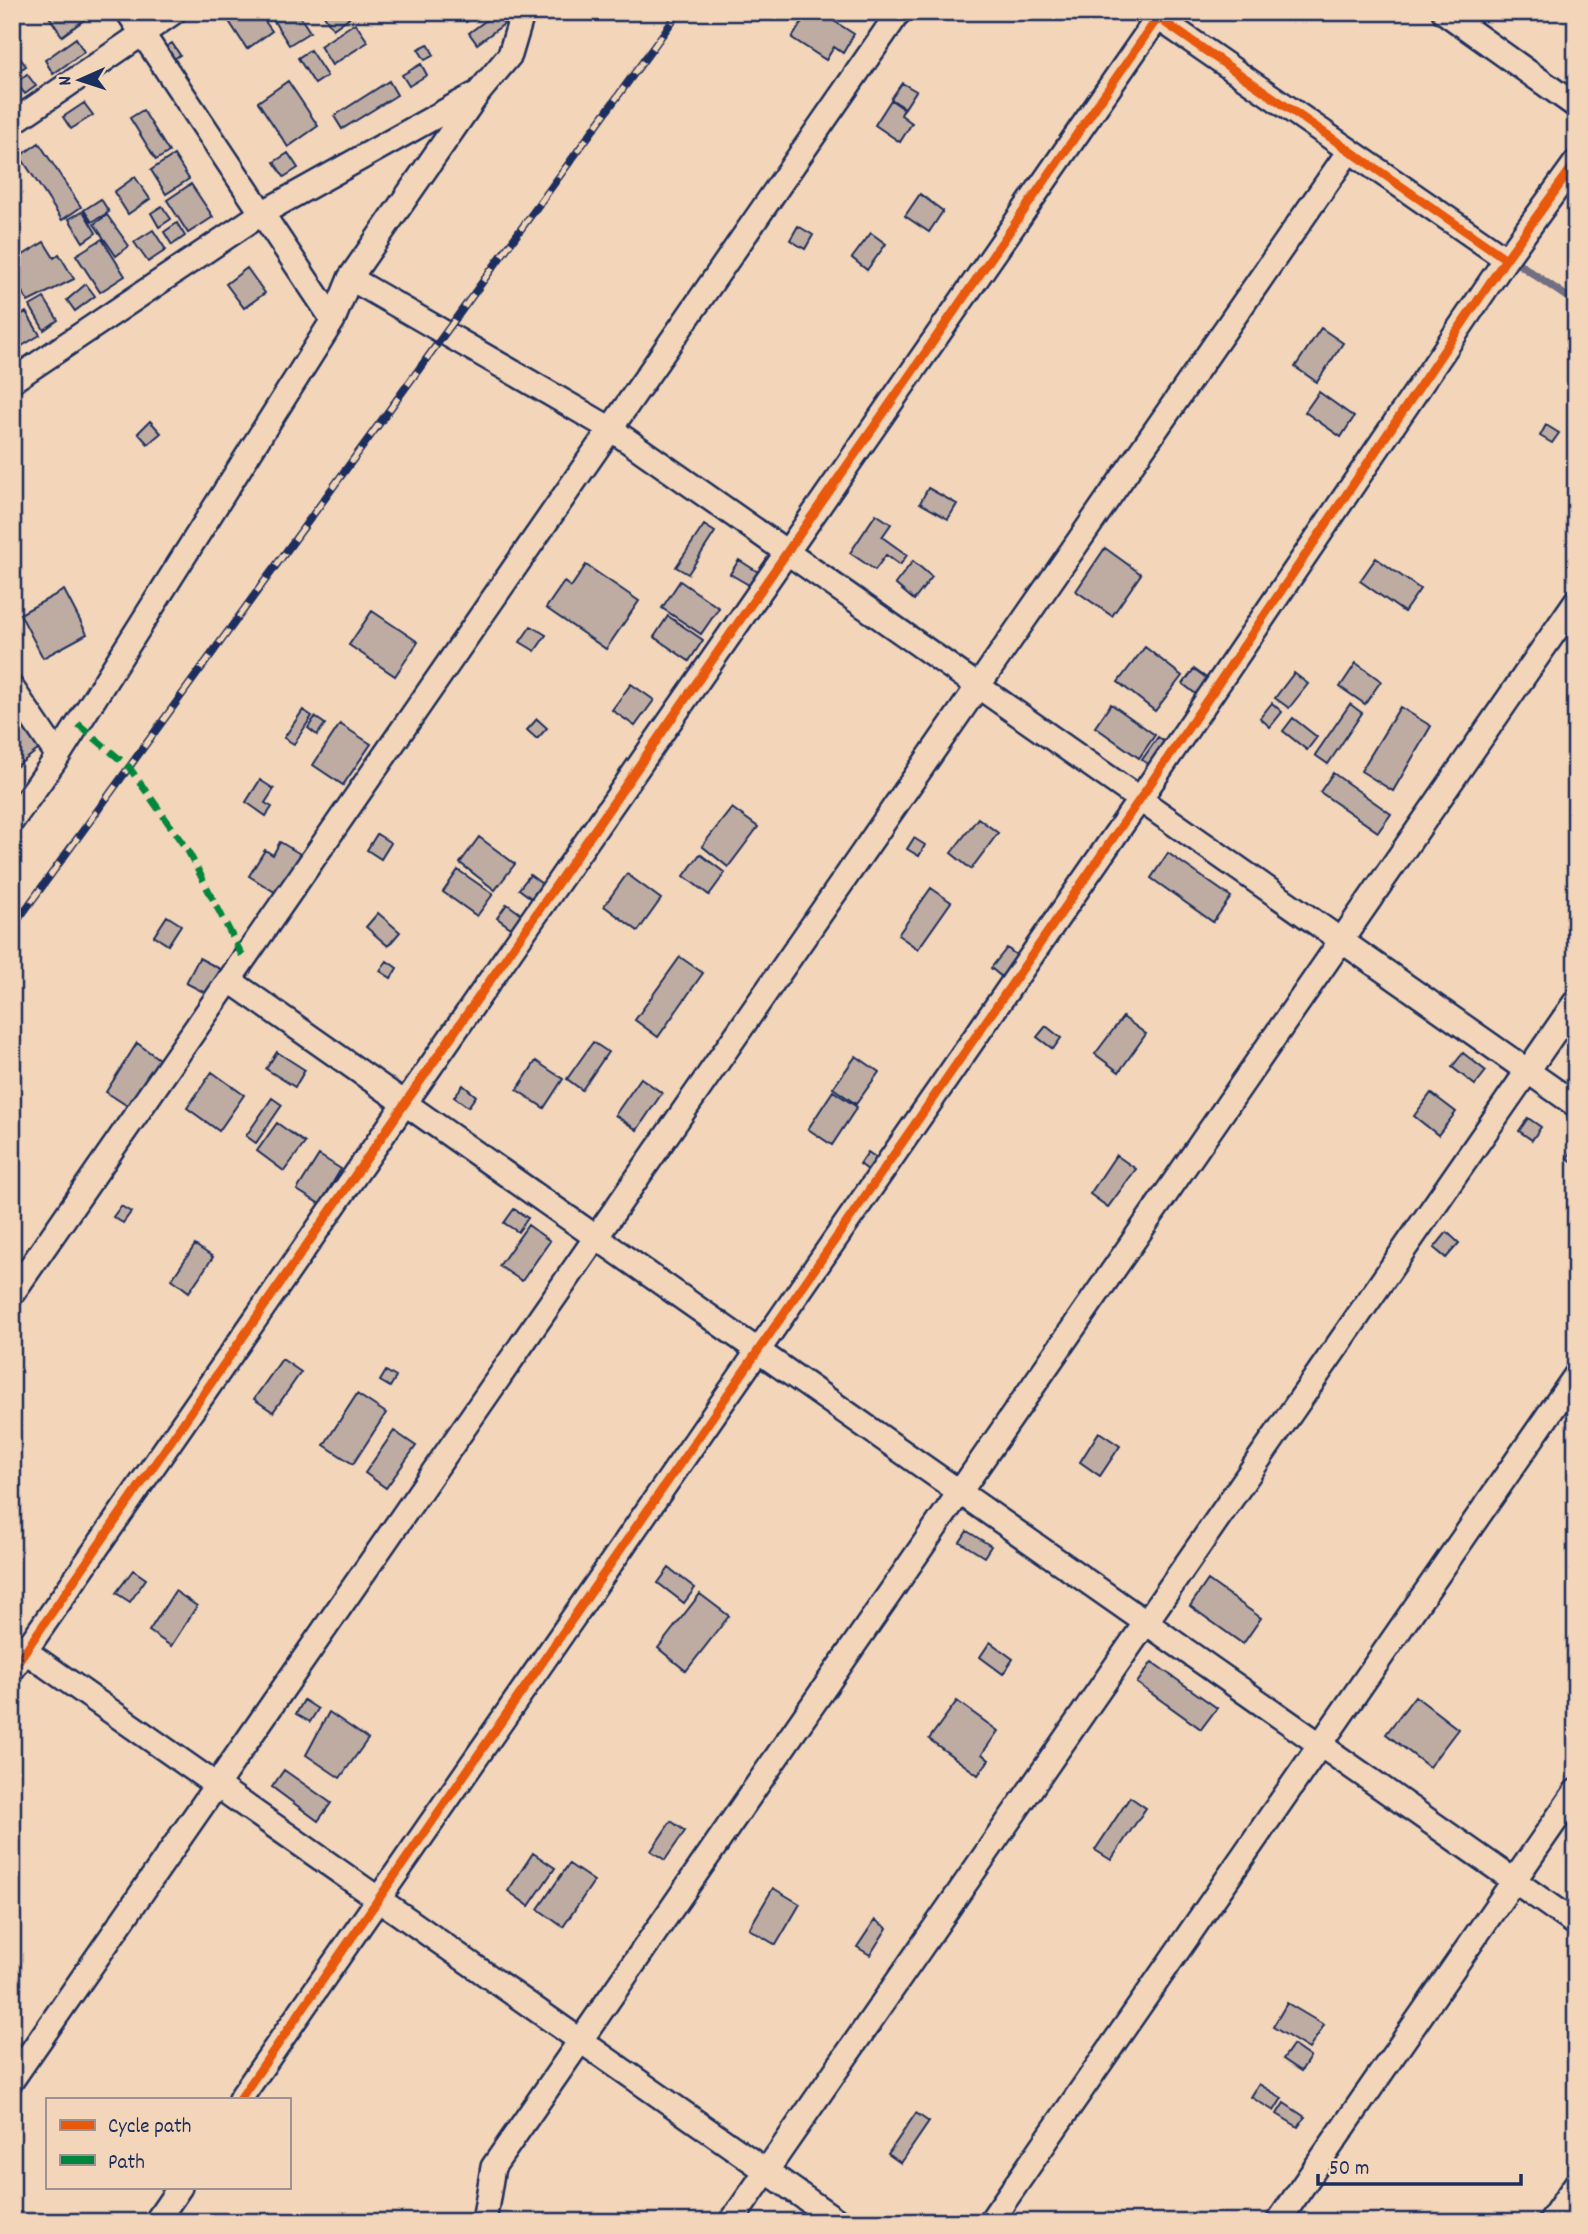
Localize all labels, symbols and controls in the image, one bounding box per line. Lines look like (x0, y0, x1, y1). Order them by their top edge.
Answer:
north arrow (46, 46, 116, 116)
text: N (53, 75, 80, 86)
legend (46, 2098, 290, 2188)
text: Cycle path (108, 2113, 191, 2143)
scale bar (1318, 2143, 1522, 2187)
text: Path (108, 2149, 145, 2179)
text: 50 m (1329, 2155, 1369, 2185)

